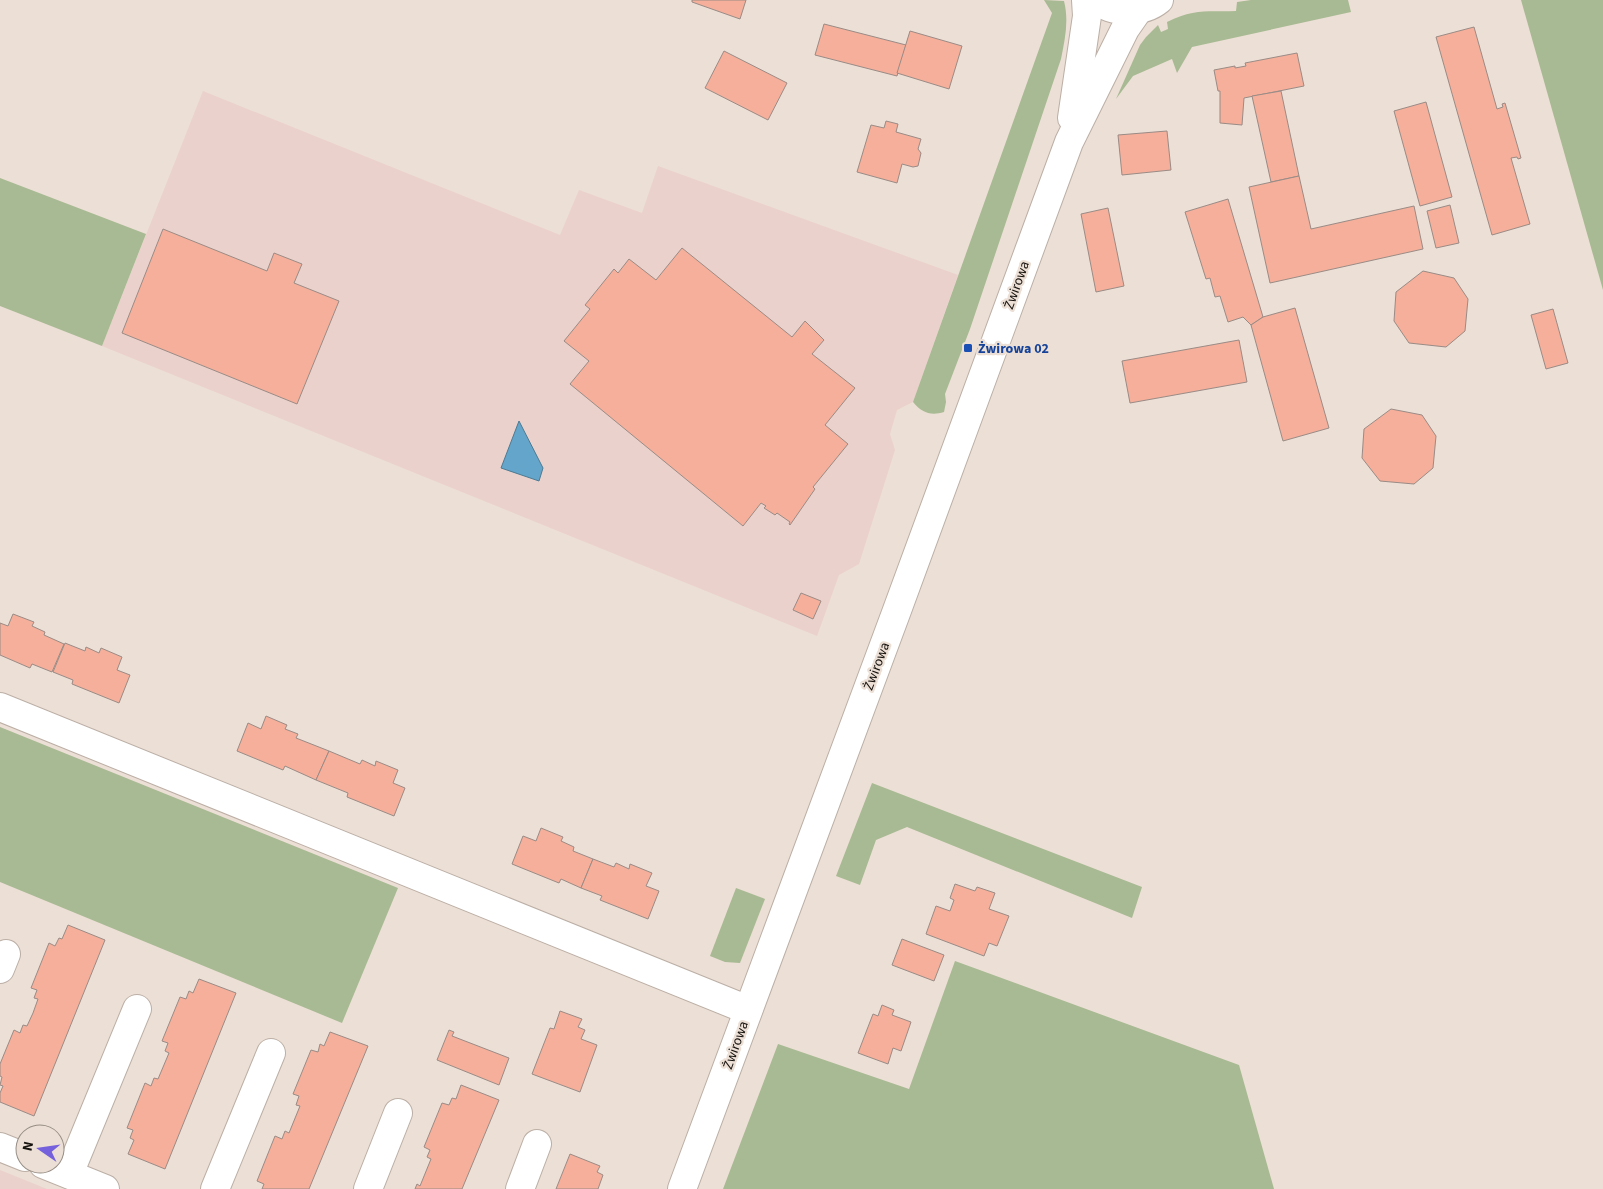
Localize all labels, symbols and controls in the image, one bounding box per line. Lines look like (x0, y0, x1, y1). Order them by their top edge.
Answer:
street label: Żwirowa (999, 258, 1035, 312)
place label: Żwirowa 02 (978, 339, 1049, 359)
marker: Żwirowa 02 (962, 342, 974, 354)
street label: Żwirowa (859, 639, 895, 693)
street label: Żwirowa (718, 1018, 754, 1072)
north arrow (15, 1124, 65, 1174)
text: N (18, 1140, 39, 1153)

